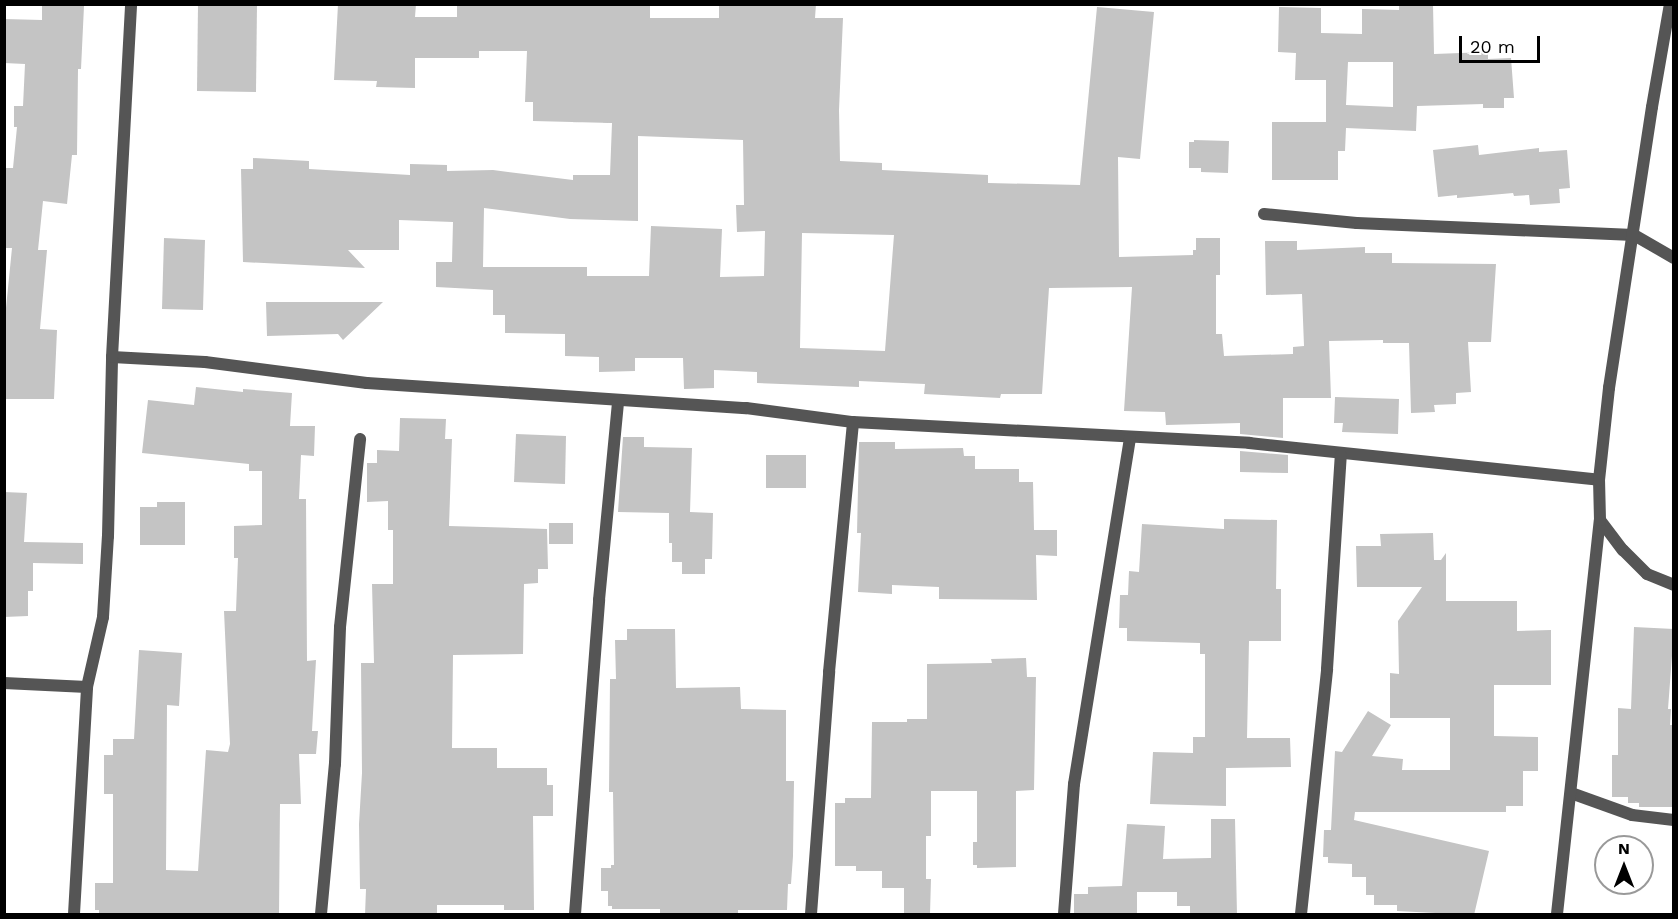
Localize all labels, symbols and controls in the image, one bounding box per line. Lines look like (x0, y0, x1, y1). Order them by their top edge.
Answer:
scale bar (1462, 24, 1543, 62)
text: 20 m (1470, 36, 1515, 57)
north arrow (1594, 835, 1654, 895)
text: N (1618, 839, 1630, 858)

